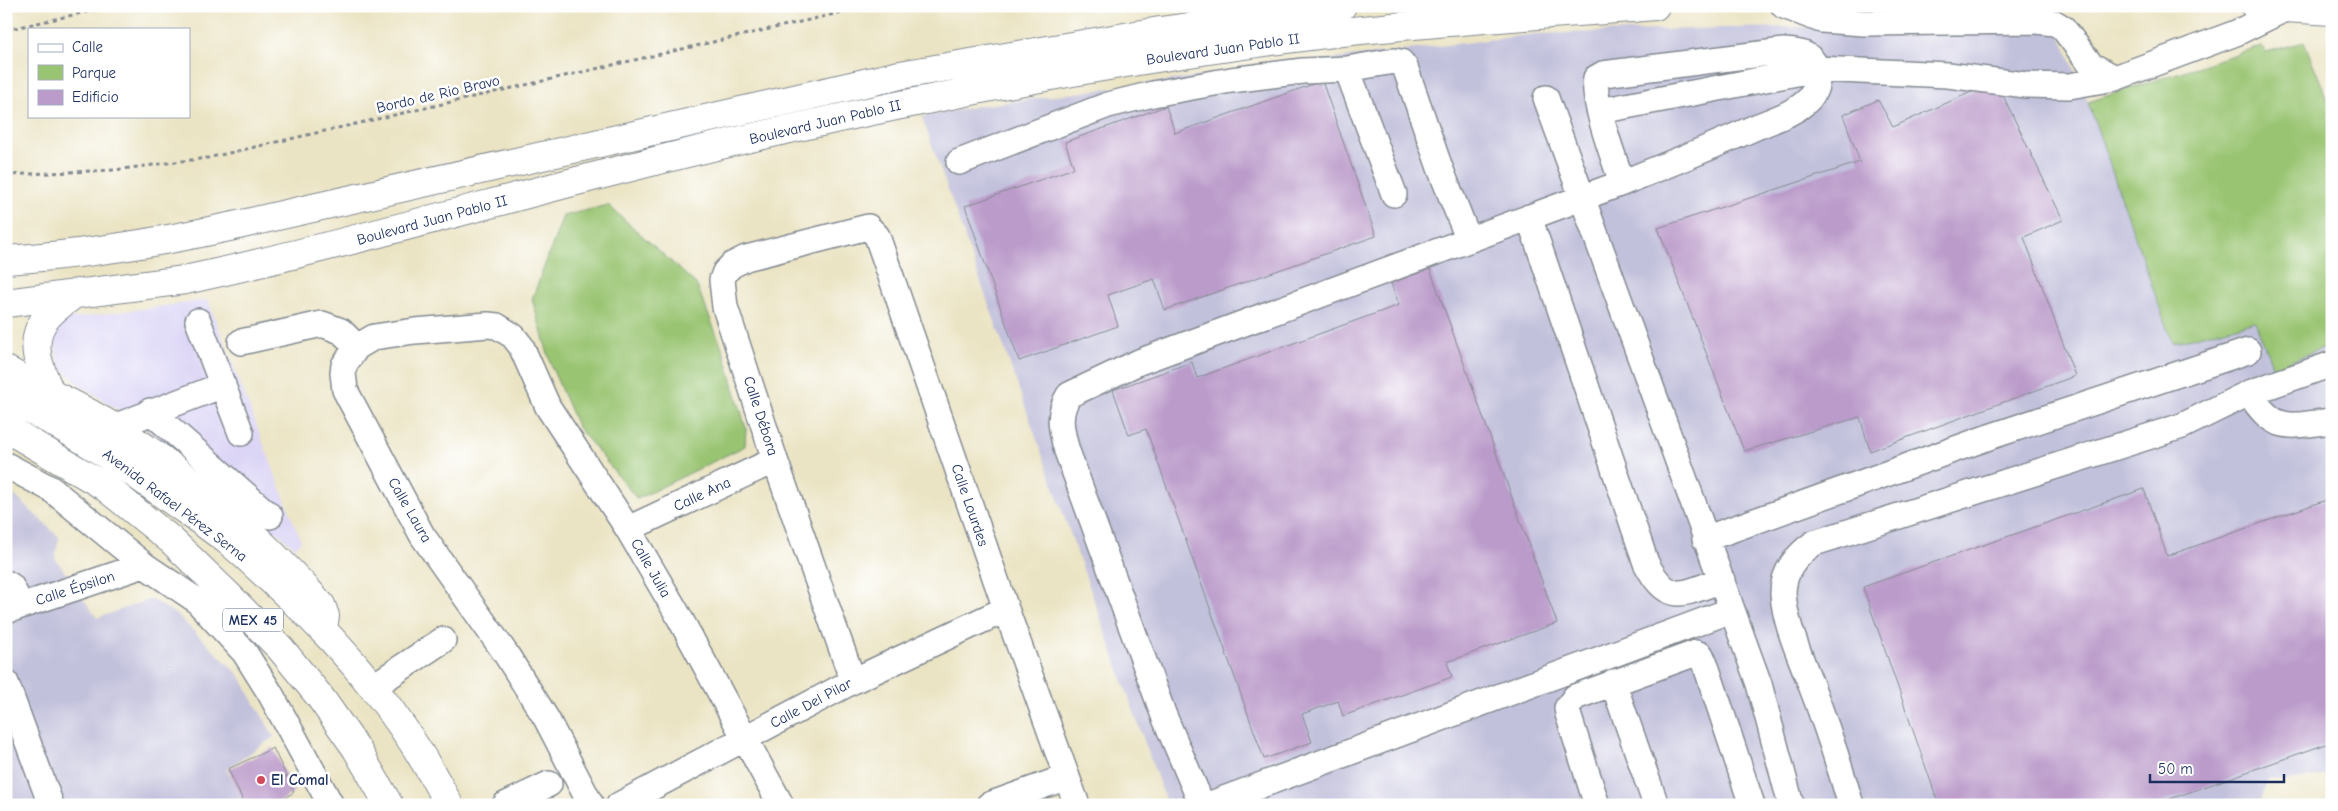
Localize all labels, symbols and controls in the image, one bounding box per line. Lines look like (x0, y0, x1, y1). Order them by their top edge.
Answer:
legend (28, 28, 190, 118)
street label: Boulevard Juan Pablo II (1145, 29, 1301, 69)
text: Calle (72, 38, 104, 56)
text: Parque (72, 64, 117, 82)
street label: Bordo de Rio Bravo (375, 71, 501, 117)
text: Edificio (72, 88, 119, 106)
street label: Boulevard Juan Pablo II (747, 96, 903, 148)
street label: Boulevard Juan Pablo II (355, 191, 509, 249)
street label: Calle Débora (740, 374, 782, 458)
street label: Avenida Rafael Pérez Serna (99, 445, 251, 565)
street label: Calle Lourdes (947, 461, 993, 549)
street label: Calle Ana (671, 473, 733, 515)
street label: Calle Laura (384, 474, 436, 546)
street label: Calle Julia (627, 535, 675, 601)
street label: Calle Épsilon (33, 566, 117, 609)
road number: MEX 45 (223, 608, 283, 632)
street label: Calle Del Pilar (767, 674, 855, 732)
scale bar (2150, 751, 2284, 783)
text: 50 m (2158, 760, 2193, 778)
place label: El Comal (271, 771, 329, 789)
marker: El Comal (255, 774, 267, 786)

